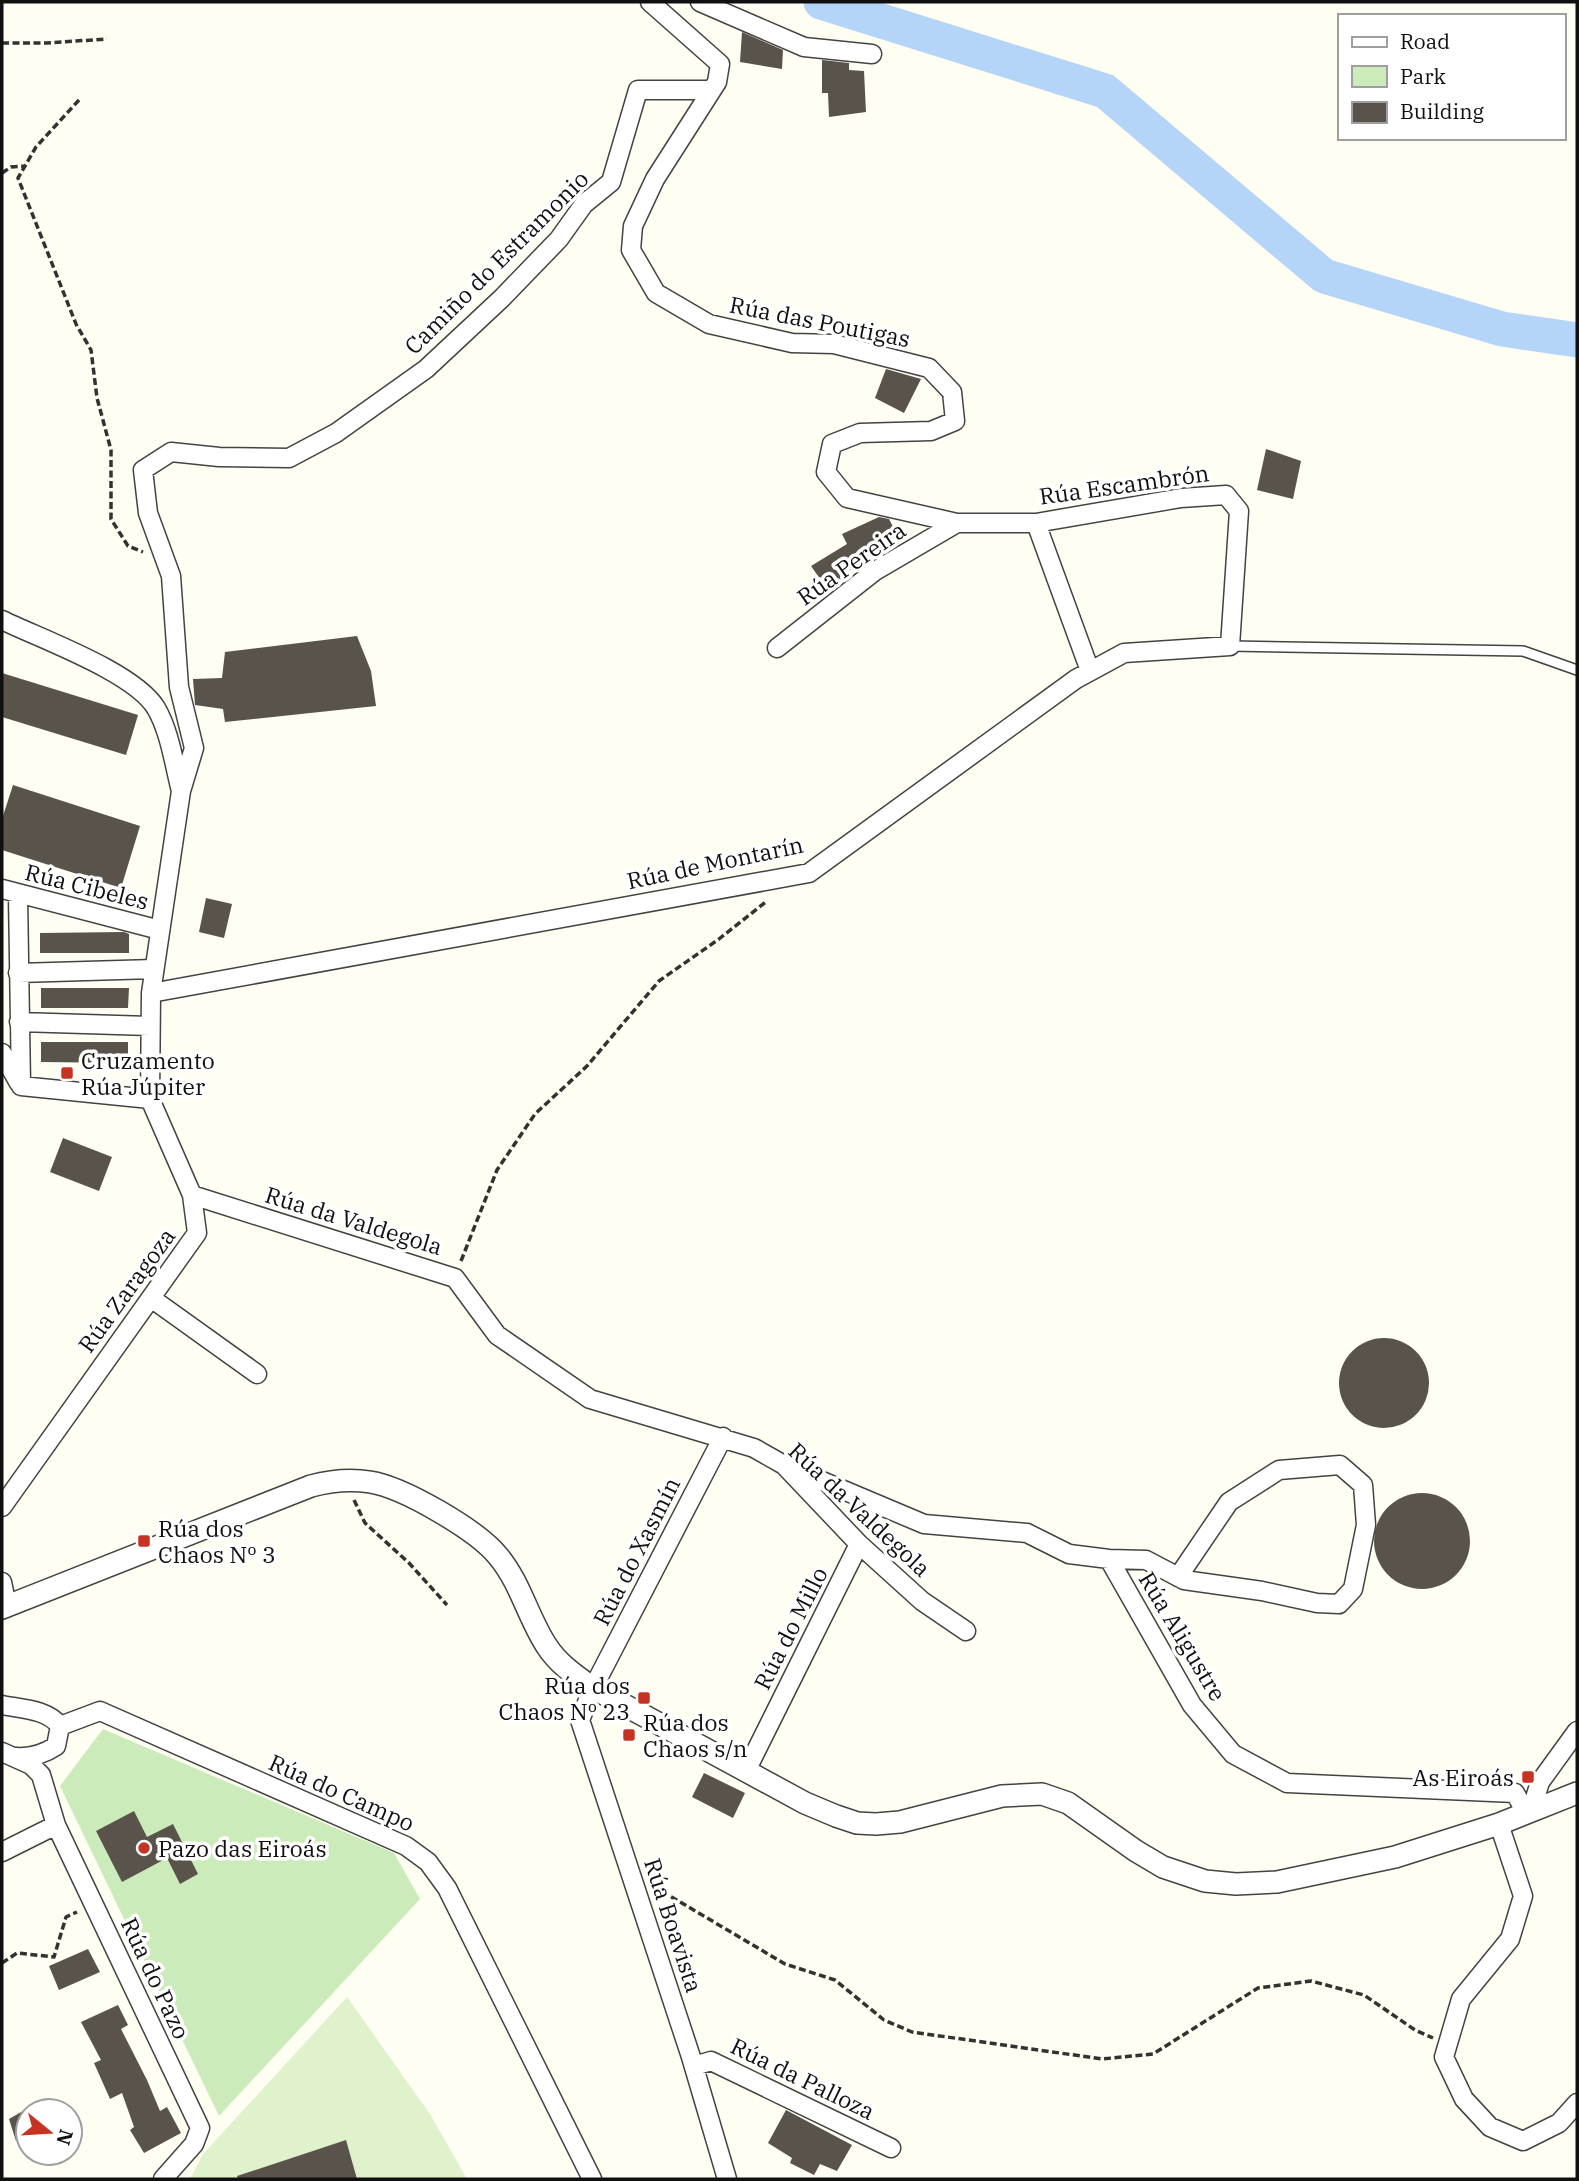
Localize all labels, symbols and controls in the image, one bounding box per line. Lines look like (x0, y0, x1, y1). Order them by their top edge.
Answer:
legend (1338, 14, 1565, 140)
text: Road (1400, 27, 1450, 55)
text: Park (1400, 62, 1447, 90)
text: Building (1400, 97, 1485, 125)
street label: Camiño do Estramonio (398, 164, 594, 360)
street label: Rúa das Poutigas (727, 289, 913, 353)
street label: Rúa Escambrón (1037, 457, 1211, 511)
street label: Rúa Pereira (791, 515, 911, 611)
street label: Rúa de Montarín (624, 829, 806, 895)
street label: Rúa Cibeles (22, 856, 152, 916)
place label: Cruzamento Rúa Júpiter (81, 1045, 215, 1101)
marker: Cruzamento Rúa Júpiter (59, 1065, 75, 1081)
street label: Rúa da Valdegola (262, 1179, 446, 1261)
street label: Rúa Zaragoza (71, 1222, 181, 1358)
street label: Rúa da Valdegola (783, 1435, 937, 1583)
street label: Rúa do Xasmín (586, 1472, 686, 1630)
place label: Rúa dos Chaos Nº 3 (158, 1513, 276, 1569)
marker: Rúa dos Chaos Nº 3 (136, 1533, 152, 1549)
street label: Rúa do Millo (746, 1562, 834, 1694)
street label: Rúa Aligustre (1133, 1566, 1233, 1706)
place label: Rúa dos Chaos Nº 23 (498, 1670, 630, 1726)
marker: Rúa dos Chaos Nº 23 (636, 1690, 652, 1706)
place label: Rúa dos Chaos s/n (643, 1707, 748, 1763)
marker: Rúa dos Chaos s/n (621, 1727, 637, 1743)
street label: Rúa do Campo (265, 1747, 419, 1837)
place label: As Eiroás (1413, 1762, 1514, 1792)
marker: As Eiroás (1520, 1769, 1536, 1785)
place label: Pazo das Eiroás (158, 1833, 327, 1863)
marker: Pazo das Eiroás (136, 1840, 152, 1856)
street label: Rúa Boavista (638, 1854, 710, 1996)
street label: Rúa do Pazo (115, 1912, 197, 2044)
street label: Rúa da Palloza (726, 2030, 880, 2126)
north arrow (14, 2097, 84, 2167)
text: N (51, 2126, 79, 2148)

